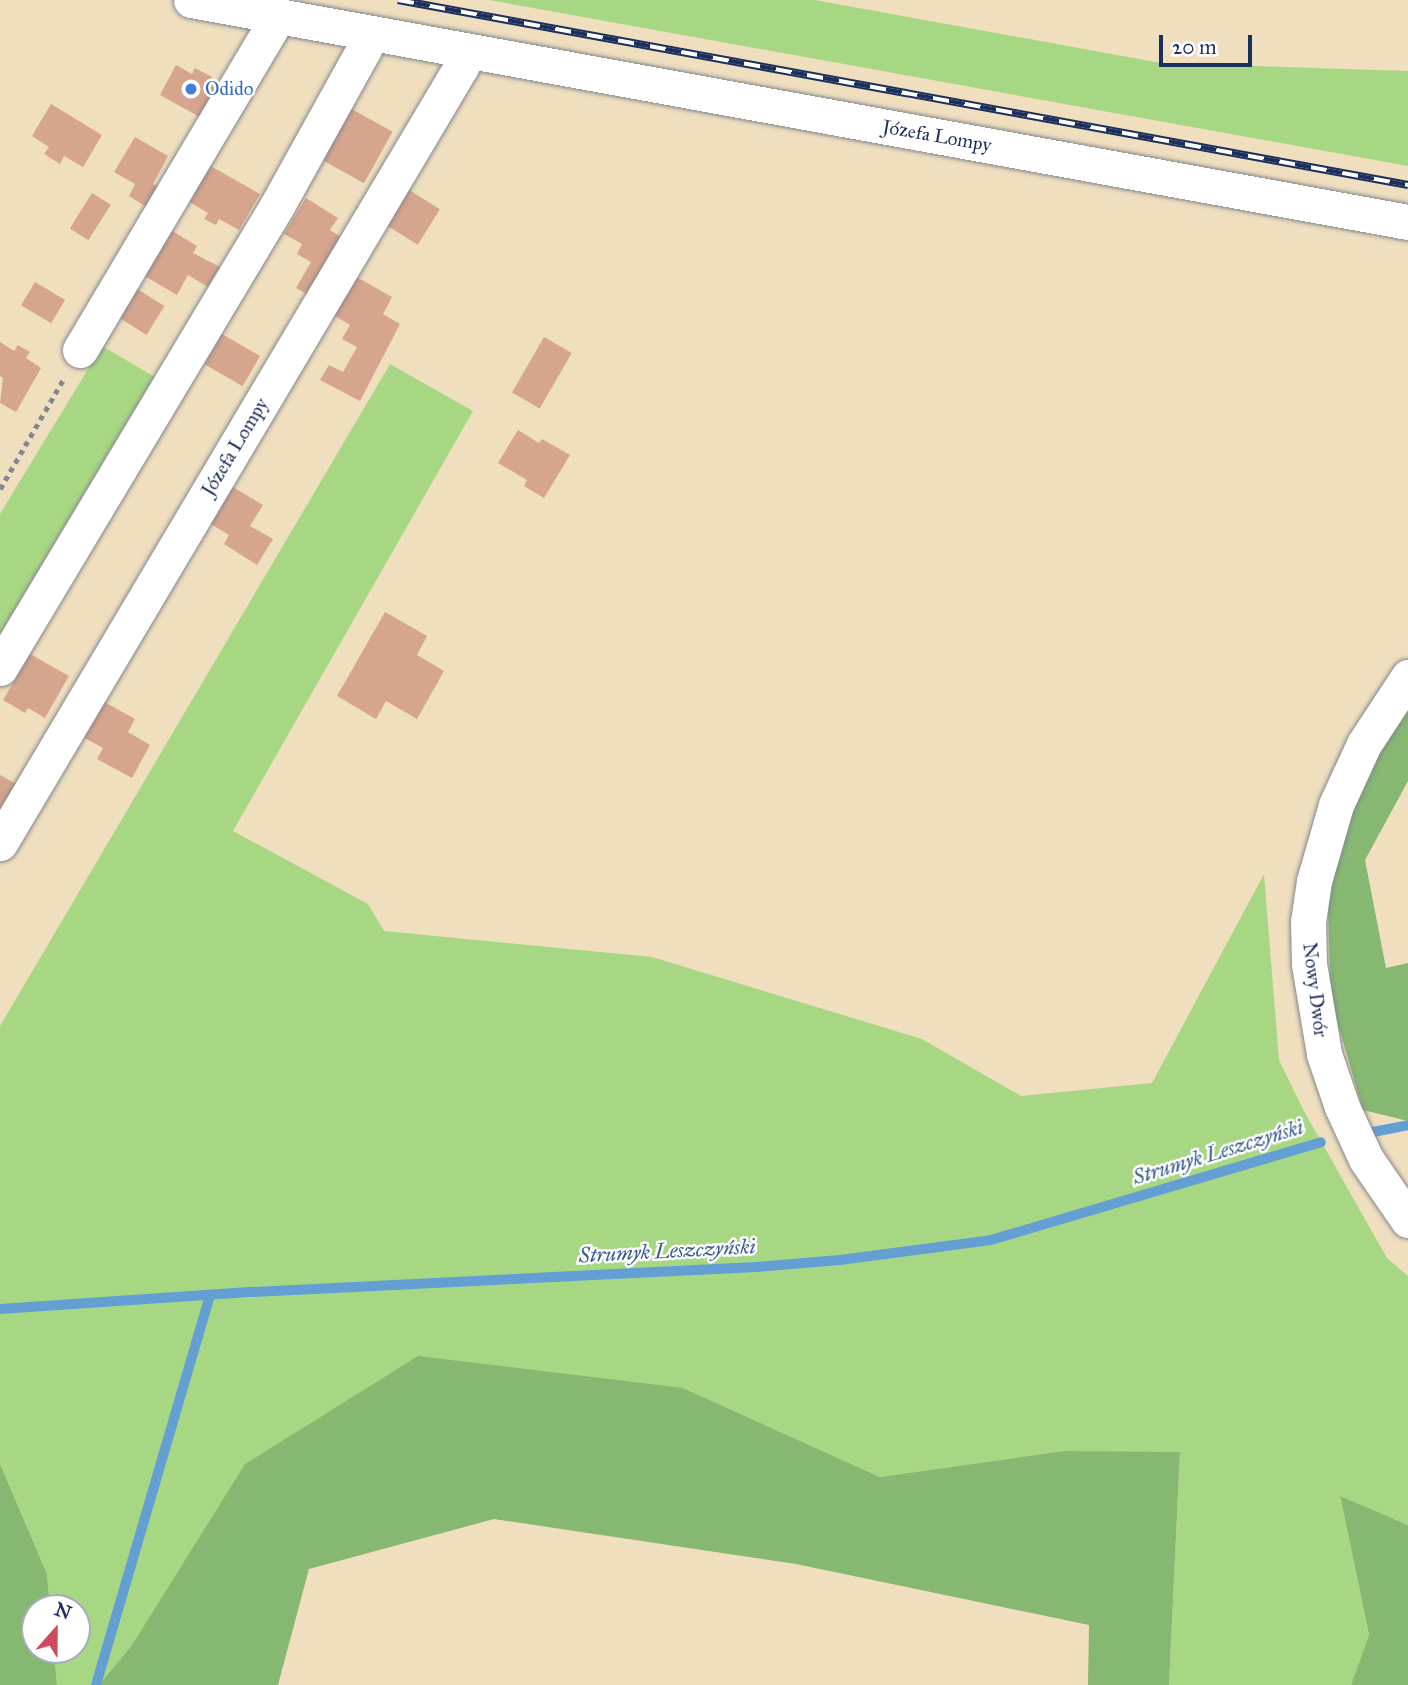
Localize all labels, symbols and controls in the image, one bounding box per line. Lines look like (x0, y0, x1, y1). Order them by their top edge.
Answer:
scale bar (1163, 21, 1256, 65)
text: 20 m (1172, 34, 1217, 60)
place label: Odido (205, 78, 253, 100)
marker: Odido (183, 81, 199, 97)
street label: Józefa Lompy (881, 115, 993, 157)
street label: Józefa Lompy (197, 394, 273, 500)
street label: Nowy Dwór (1298, 941, 1332, 1039)
water label: Strumyk Leszczyński (1130, 1114, 1306, 1190)
water label: Strumyk Leszczyński (578, 1234, 756, 1268)
north arrow (21, 1594, 91, 1664)
text: N (51, 1597, 75, 1624)

